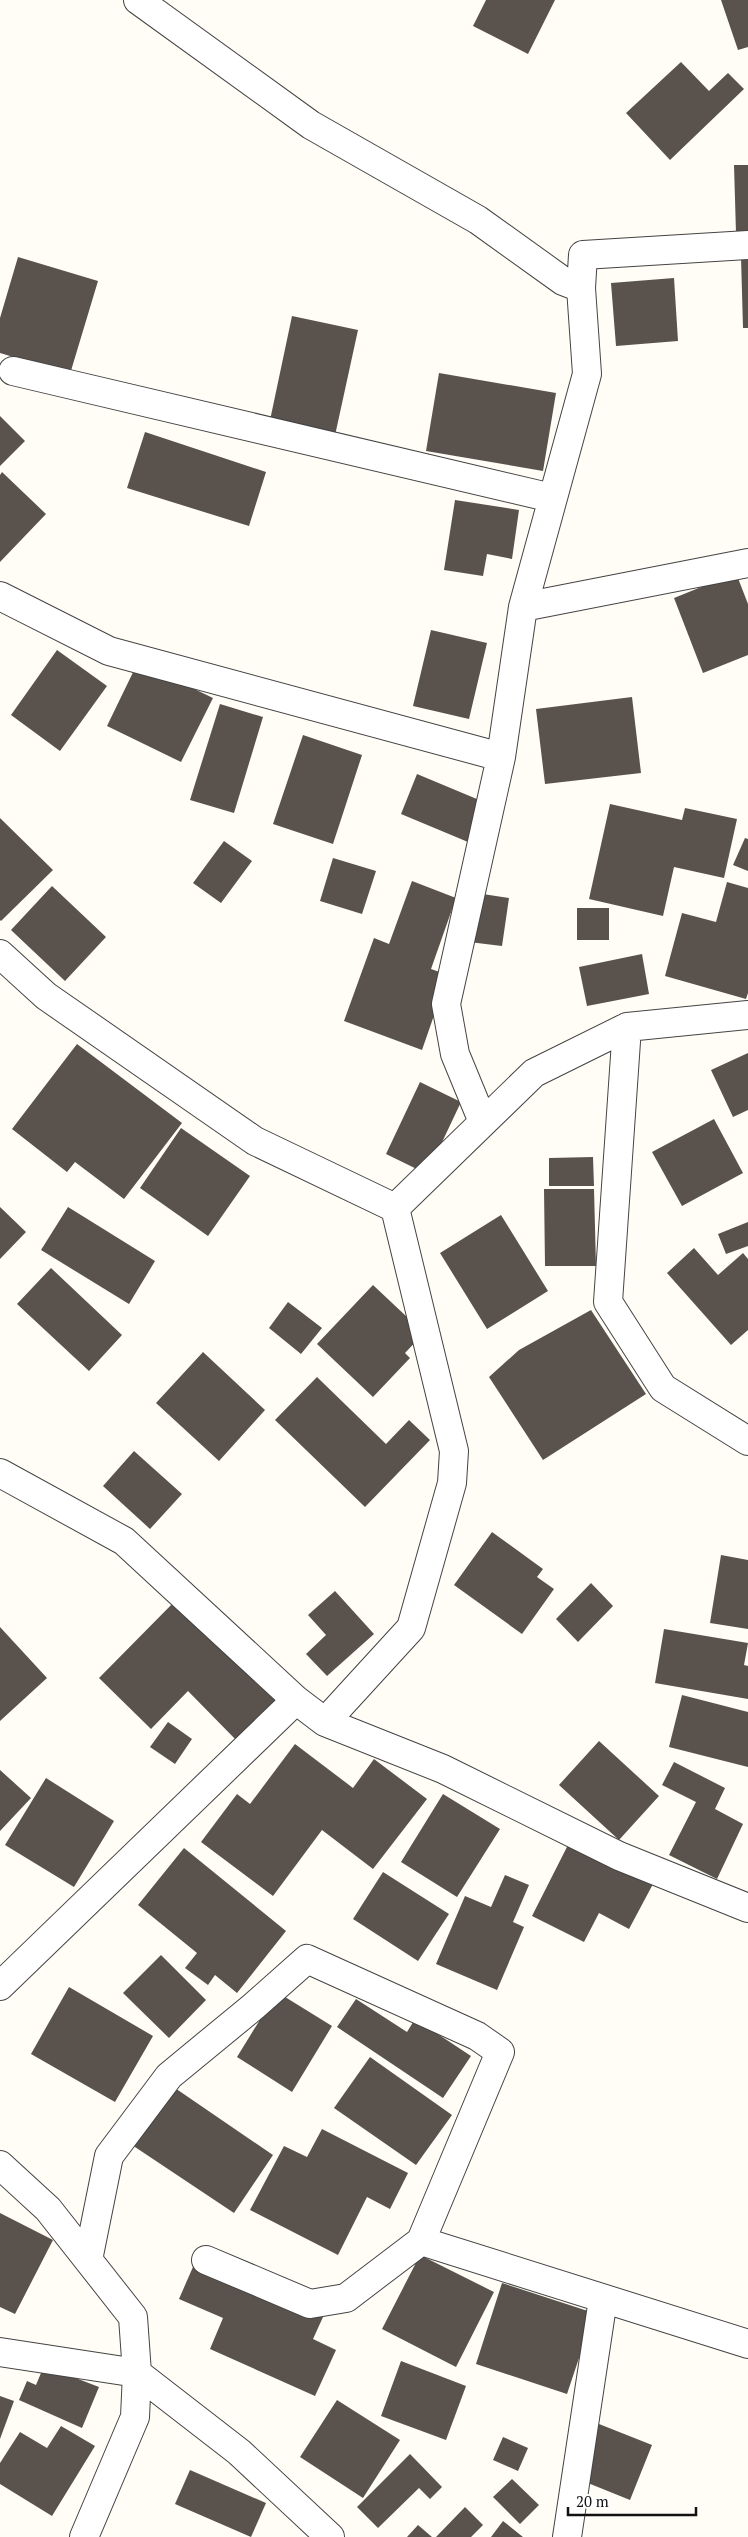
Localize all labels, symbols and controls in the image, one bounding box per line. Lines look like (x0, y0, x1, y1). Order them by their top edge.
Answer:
scale bar (568, 2484, 696, 2516)
text: 20 m (576, 2491, 609, 2511)

